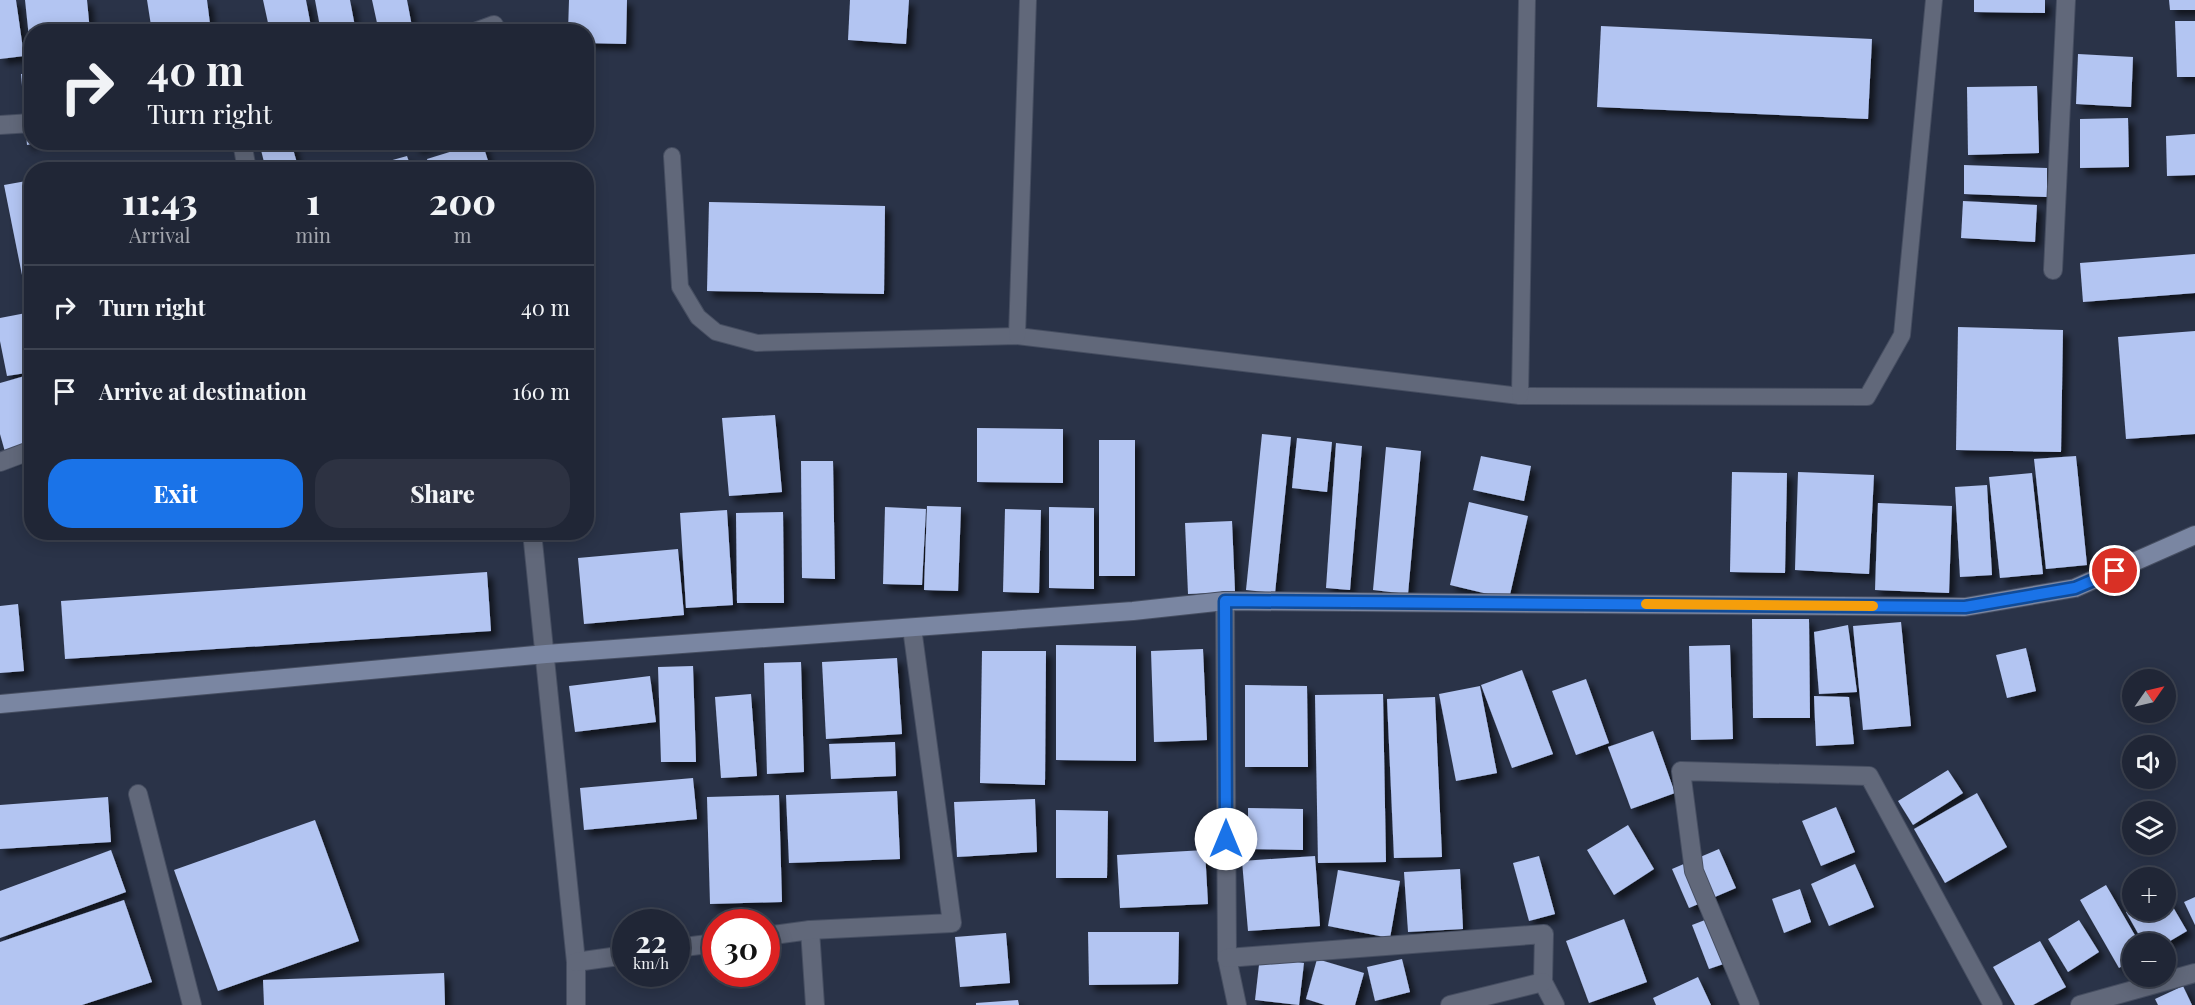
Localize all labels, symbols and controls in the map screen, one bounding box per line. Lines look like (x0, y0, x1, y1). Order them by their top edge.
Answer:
text: 40 m (147, 41, 244, 97)
icon: right (48, 48, 126, 126)
text: Turn right (147, 95, 272, 131)
text: 11:43 (122, 176, 197, 224)
text: 1 (306, 176, 320, 224)
text: 200 (429, 176, 496, 224)
text: Arrival (129, 221, 191, 248)
text: min (295, 221, 331, 248)
text: m (454, 221, 471, 248)
icon: right (48, 291, 81, 324)
text: Turn right (99, 292, 205, 322)
text: 40 m (521, 292, 570, 322)
icon: arrive (48, 375, 81, 408)
text: Arrive at destination (99, 376, 307, 406)
text: 160 m (512, 376, 570, 406)
button: Exit (48, 459, 303, 528)
button: Share (315, 459, 570, 528)
pin (2089, 545, 2140, 596)
icon: arrive (2098, 554, 2131, 587)
north arrow (2122, 669, 2176, 723)
map controls (2122, 669, 2176, 987)
button: sound (2122, 735, 2176, 789)
button: layers (2122, 801, 2176, 855)
position arrow (1194, 807, 1258, 871)
button: + (2122, 867, 2176, 921)
speed limit sign: 30 (702, 909, 780, 987)
text: 22 (635, 921, 667, 961)
button: − (2122, 933, 2176, 987)
text: km/h (633, 953, 669, 973)

